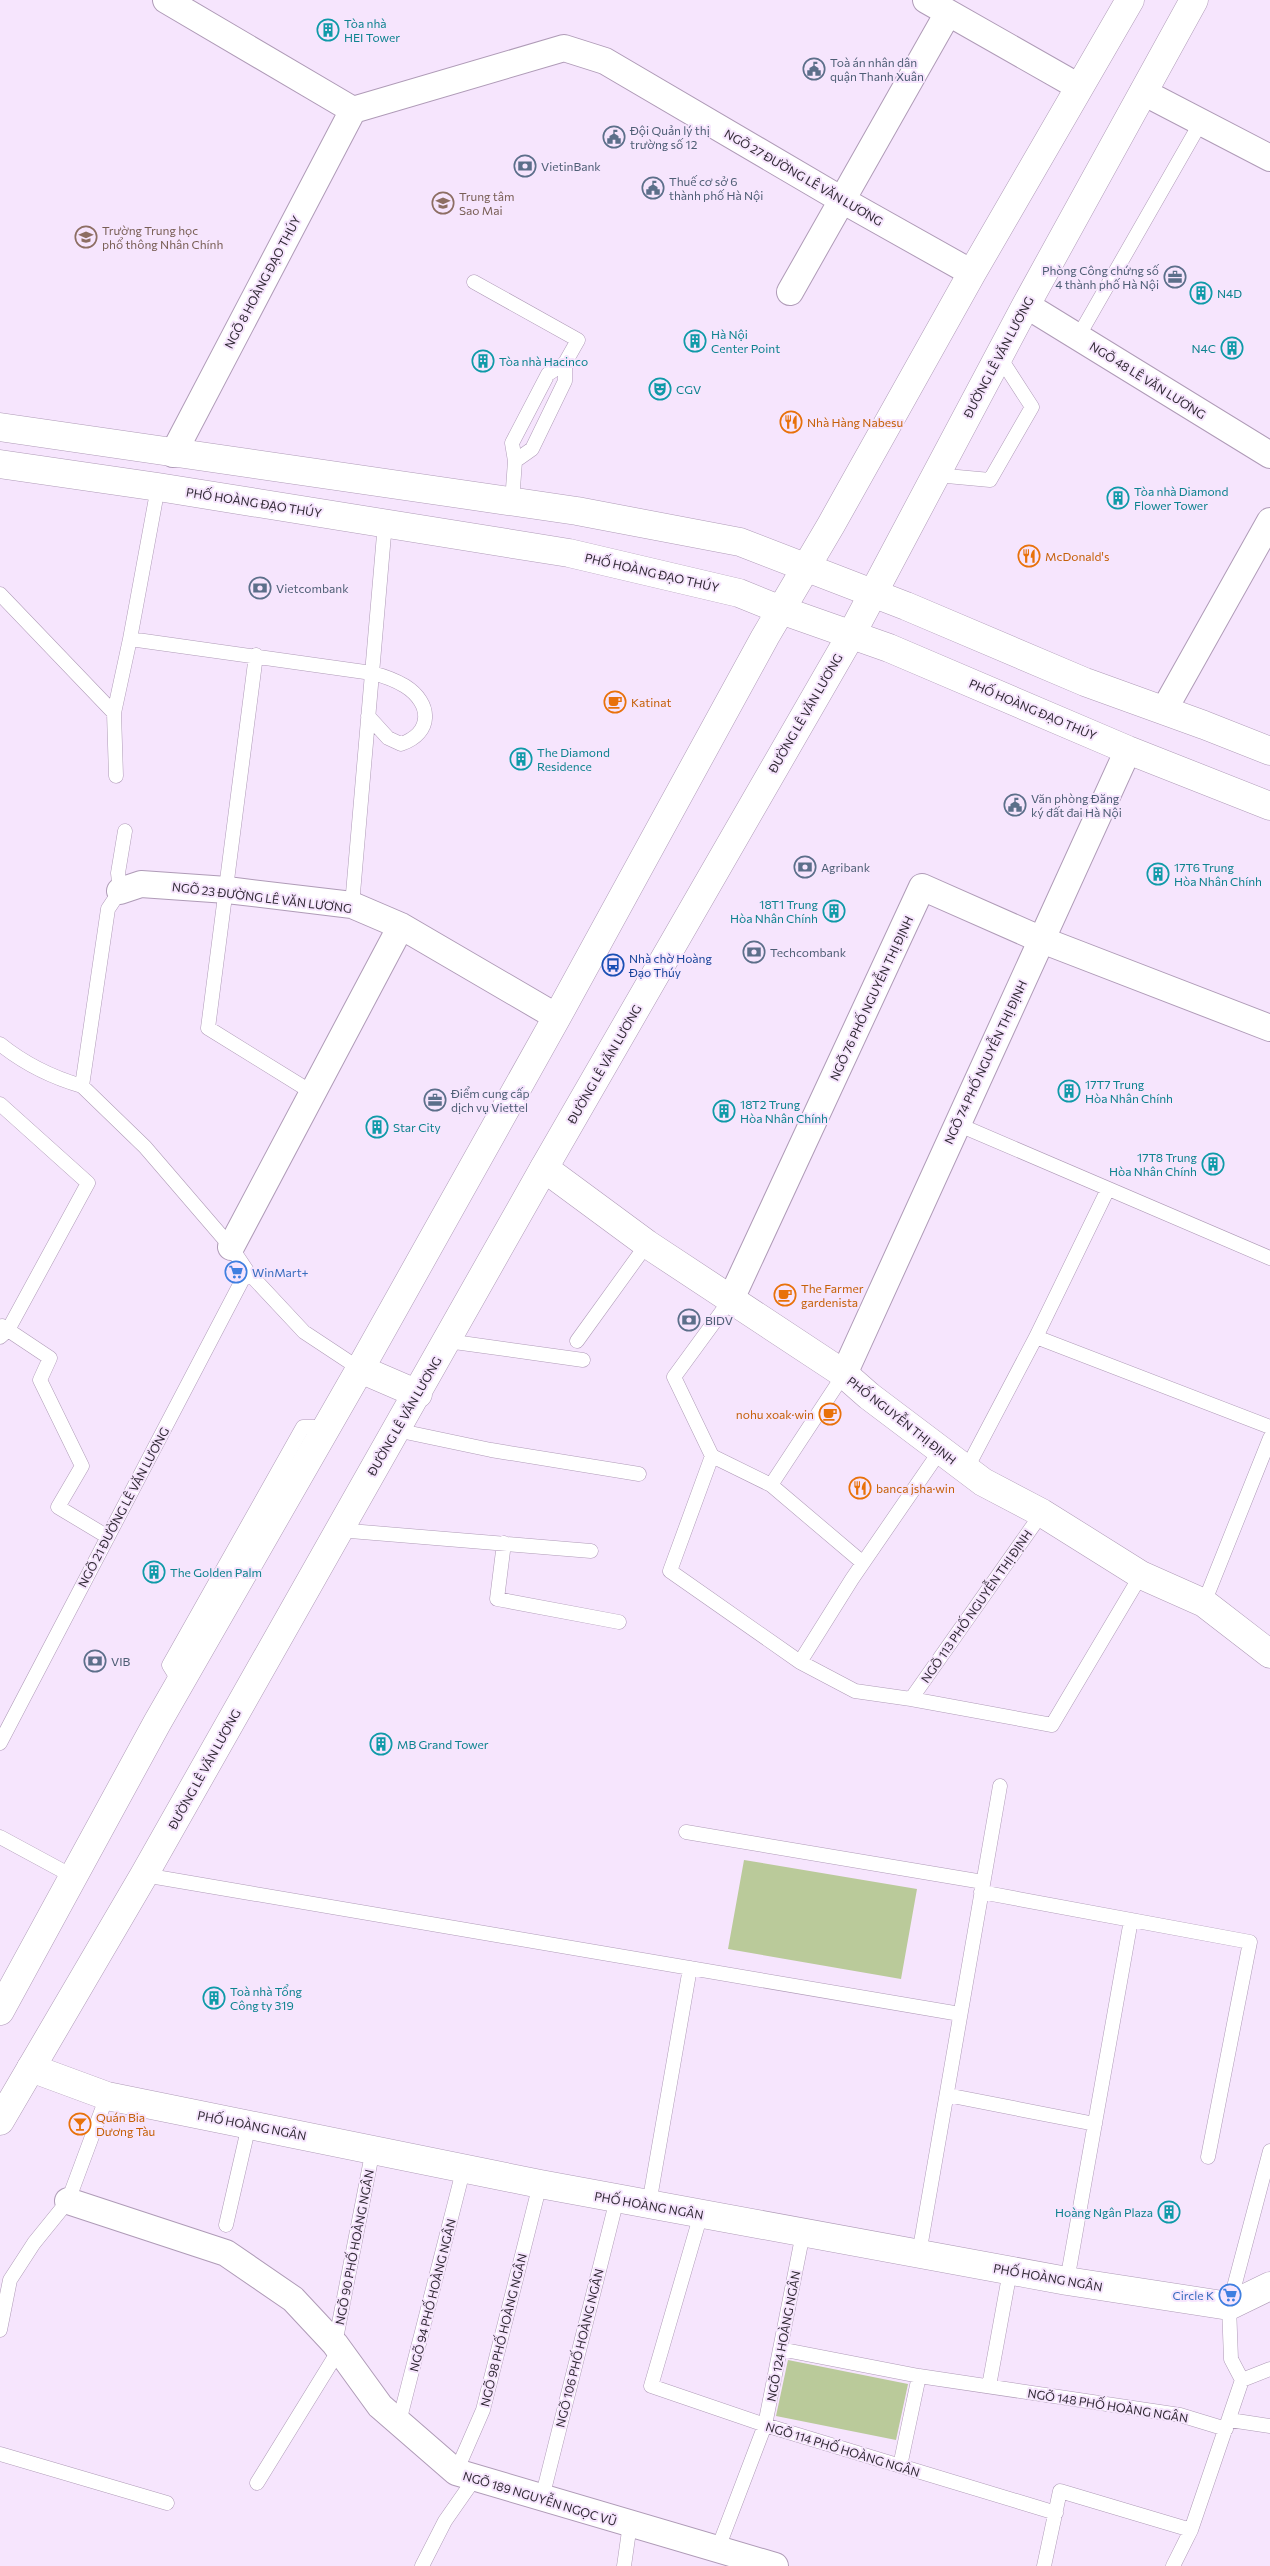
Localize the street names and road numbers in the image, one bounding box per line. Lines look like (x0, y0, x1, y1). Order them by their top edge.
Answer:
street label: NGÕ 27 ĐƯỜNG LÊ VĂN LƯƠNG (722, 126, 886, 228)
street label: NGÕ 8 HOÀNG ĐẠO THÚY (221, 213, 303, 351)
street label: ĐƯỜNG LÊ VĂN LƯƠNG (960, 294, 1036, 421)
street label: NGÕ 48 LÊ VĂN LƯƠNG (1088, 339, 1208, 421)
street label: PHỐ HOÀNG ĐẠO THÚY (185, 483, 323, 520)
street label: PHỐ HOÀNG ĐẠO THÚY (584, 549, 721, 594)
street label: ĐƯỜNG LÊ VĂN LƯƠNG (765, 651, 845, 776)
street label: PHỐ HOÀNG ĐẠO THÚY (967, 675, 1099, 742)
street label: NGÕ 23 ĐƯỜNG LÊ VĂN LƯƠNG (171, 879, 353, 915)
street label: NGÕ 76 PHỐ NGUYỄN THỊ ĐỊNH (825, 913, 915, 1082)
street label: NGÕ 74 PHỐ NGUYỄN THỊ ĐỊNH (939, 977, 1029, 1146)
street label: ĐƯỜNG LÊ VĂN LƯƠNG (564, 1002, 644, 1127)
street label: ĐƯỜNG LÊ VĂN LƯƠNG (364, 1354, 444, 1479)
street label: PHỐ NGUYỄN THỊ ĐỊNH (845, 1372, 960, 1467)
street label: NGÕ 21 ĐƯỜNG LÊ VĂN LƯƠNG (75, 1425, 171, 1589)
street label: NGÕ 113 PHỐ NGUYỄN THỊ ĐỊNH (916, 1526, 1034, 1685)
street label: ĐƯỜNG LÊ VĂN LƯƠNG (165, 1706, 243, 1832)
street label: PHỐ HOÀNG NGÂN (196, 2107, 308, 2142)
street label: NGÕ 90 PHỐ HOÀNG NGÂN (331, 2168, 376, 2326)
street label: PHỐ HOÀNG NGÂN (593, 2188, 705, 2222)
street label: NGÕ 94 PHỐ HOÀNG NGÂN (405, 2217, 458, 2373)
street label: NGÕ 98 PHỐ HOÀNG NGÂN (476, 2252, 529, 2408)
street label: PHỐ HOÀNG NGÂN (992, 2260, 1104, 2294)
street label: NGÕ 106 PHỐ HOÀNG NGÂN (552, 2267, 606, 2429)
street label: NGÕ 124 HOÀNG NGÂN (763, 2269, 803, 2403)
street label: NGÕ 148 PHỐ HOÀNG NGÂN (1027, 2384, 1190, 2425)
street label: NGÕ 114 PHỐ HOÀNG NGÂN (764, 2418, 922, 2479)
street label: NGÕ 189 NGUYỄN NGỌC VŨ (461, 2466, 619, 2528)

